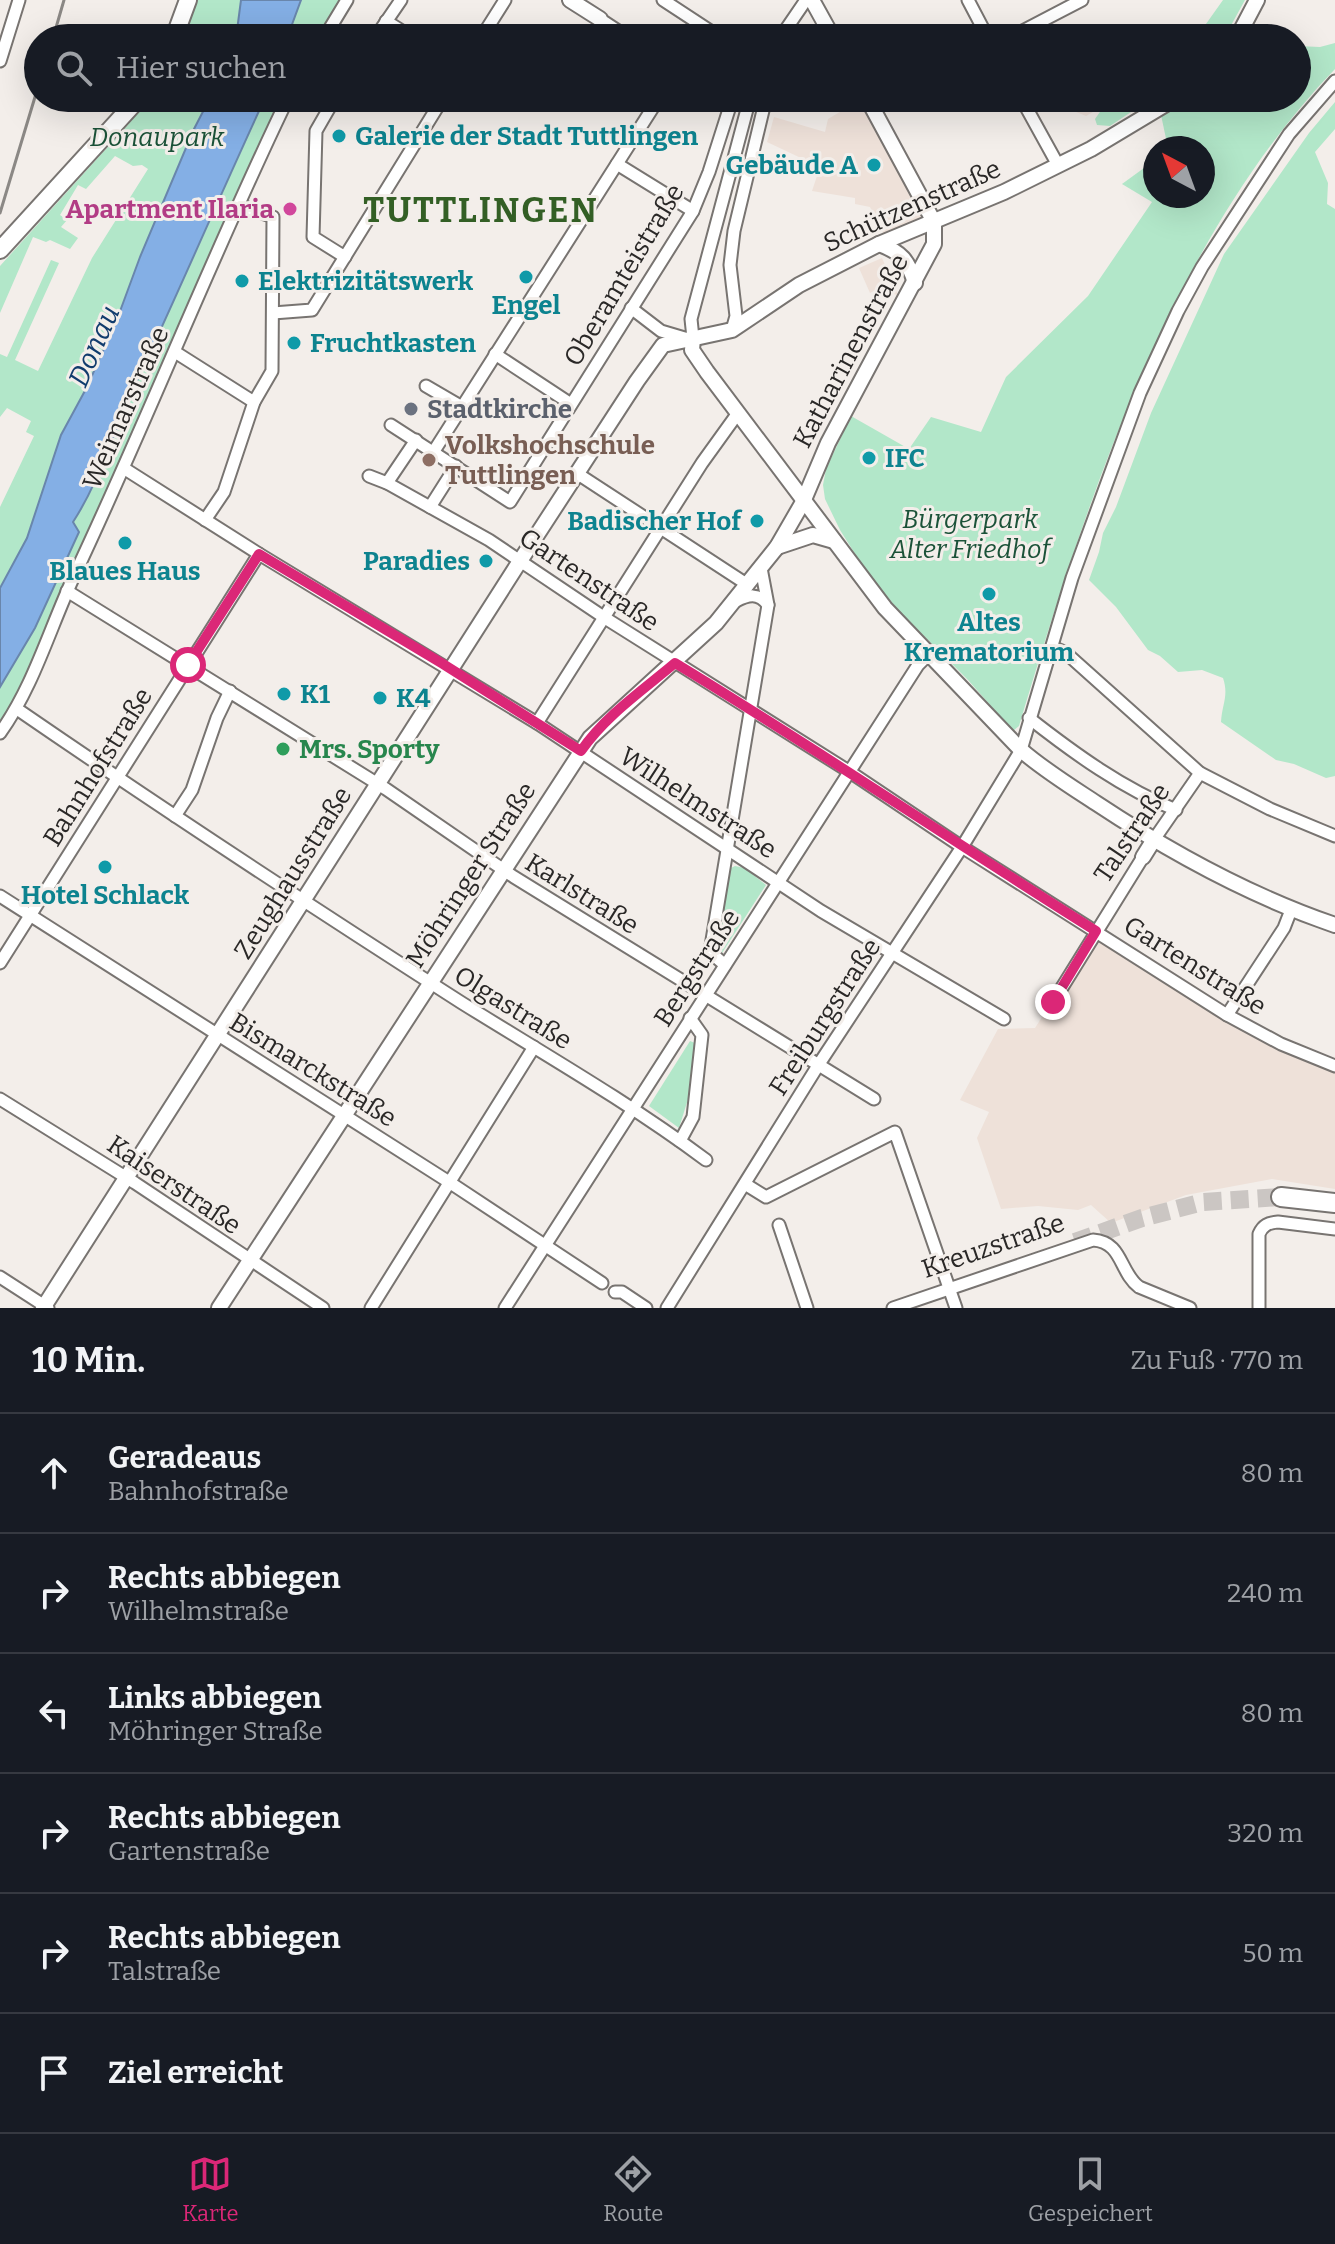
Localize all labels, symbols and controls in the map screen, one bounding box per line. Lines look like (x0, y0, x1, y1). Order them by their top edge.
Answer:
search box (24, 24, 1311, 112)
icon: search (52, 46, 96, 90)
text: Hier suchen (116, 50, 286, 86)
place label: Galerie der Stadt Tuttlingen (355, 121, 699, 152)
park label: Donaupark (90, 122, 225, 153)
marker: Galerie der Stadt Tuttlingen (330, 127, 348, 145)
north arrow (1143, 136, 1215, 208)
place label: Gebäude A (725, 150, 858, 181)
street label: Schützenstraße (819, 153, 1005, 259)
marker: Gebäude A (865, 156, 883, 174)
street label: Oberamteistraße (557, 178, 691, 372)
district label: TUTTLINGEN (363, 190, 599, 231)
place label: Apartment Ilaria (65, 194, 274, 225)
marker: Apartment Ilaria (281, 200, 299, 218)
street label: Katharinenstraße (787, 249, 915, 453)
place label: Elektrizitätswerk (258, 266, 474, 297)
marker: Engel (517, 268, 535, 286)
marker: Elektrizitätswerk (233, 272, 251, 290)
place label: Engel (491, 290, 561, 321)
water label: Donau (62, 300, 126, 392)
street label: Weimarstraße (76, 322, 176, 494)
place label: Fruchtkasten (310, 328, 476, 359)
marker: Fruchtkasten (285, 334, 303, 352)
place label: Stadtkirche (427, 394, 572, 425)
marker: Stadtkirche (402, 400, 420, 418)
place label: Volkshochschule Tuttlingen (445, 430, 655, 491)
place label: IFC (885, 443, 925, 474)
marker: IFC (860, 449, 878, 467)
marker: Volkshochschule Tuttlingen (420, 451, 438, 469)
park label: Bürgerpark Alter Friedhof (889, 504, 1054, 565)
place label: Badischer Hof (567, 506, 743, 537)
marker: Badischer Hof (748, 512, 766, 530)
street label: Gartenstraße (513, 522, 665, 638)
marker: Blaues Haus (116, 534, 134, 552)
place label: Paradies (363, 546, 470, 577)
marker: Paradies (477, 552, 495, 570)
place label: Blaues Haus (49, 556, 201, 587)
marker: Altes Krematorium (980, 585, 998, 603)
place label: Altes Krematorium (904, 607, 1074, 668)
route start (170, 647, 206, 683)
place label: K1 (300, 679, 331, 710)
street label: Bahnhofstraße (37, 682, 159, 852)
place label: K4 (396, 683, 431, 714)
marker: K1 (275, 685, 293, 703)
marker: K4 (371, 689, 389, 707)
place label: Mrs. Sporty (299, 734, 440, 765)
marker: Mrs. Sporty (274, 740, 292, 758)
street label: Wilhelmstraße (614, 741, 782, 865)
street label: Möhringer Straße (400, 776, 542, 974)
street label: Talstraße (1088, 777, 1176, 889)
street label: Zeughausstraße (228, 781, 358, 965)
street label: Karlstraße (520, 847, 644, 941)
marker: Hotel Schlack (96, 858, 114, 876)
place label: Hotel Schlack (21, 880, 190, 911)
street label: Bergstraße (648, 904, 746, 1032)
street label: Gartenstraße (1118, 910, 1272, 1022)
street label: Freiburgstraße (763, 933, 887, 1101)
street label: Olgastraße (448, 960, 578, 1056)
route end (1035, 984, 1071, 1020)
street label: Bismarckstraße (224, 1006, 402, 1134)
street label: Kaiserstraße (101, 1129, 247, 1241)
street label: Kreuzstraße (918, 1207, 1068, 1285)
text: 10 Min. (32, 1340, 145, 1381)
text: Zu Fuß · 770 m (1131, 1345, 1303, 1376)
text: Geradeaus (108, 1440, 261, 1476)
icon: ahead (32, 1451, 76, 1495)
text: 80 m (1241, 1458, 1303, 1489)
text: Bahnhofstraße (108, 1476, 289, 1507)
text: Rechts abbiegen (108, 1560, 341, 1596)
icon: right (32, 1571, 76, 1615)
text: 240 m (1227, 1578, 1303, 1609)
text: Wilhelmstraße (108, 1596, 289, 1627)
text: Links abbiegen (108, 1680, 321, 1716)
icon: left (32, 1691, 76, 1735)
text: 80 m (1241, 1698, 1303, 1729)
text: Möhringer Straße (108, 1716, 323, 1747)
text: Rechts abbiegen (108, 1800, 341, 1836)
icon: right (32, 1811, 76, 1855)
text: 320 m (1227, 1818, 1303, 1849)
text: Gartenstraße (108, 1836, 270, 1867)
text: Rechts abbiegen (108, 1920, 341, 1956)
icon: right (32, 1931, 76, 1975)
text: 50 m (1242, 1938, 1303, 1969)
text: Talstraße (108, 1956, 221, 1987)
icon: arrive (32, 2051, 76, 2095)
text: Ziel erreicht (108, 2055, 283, 2091)
tab: Karte (182, 2152, 238, 2227)
tab: Route (603, 2152, 663, 2227)
tab: Gespeichert (1028, 2152, 1153, 2227)

